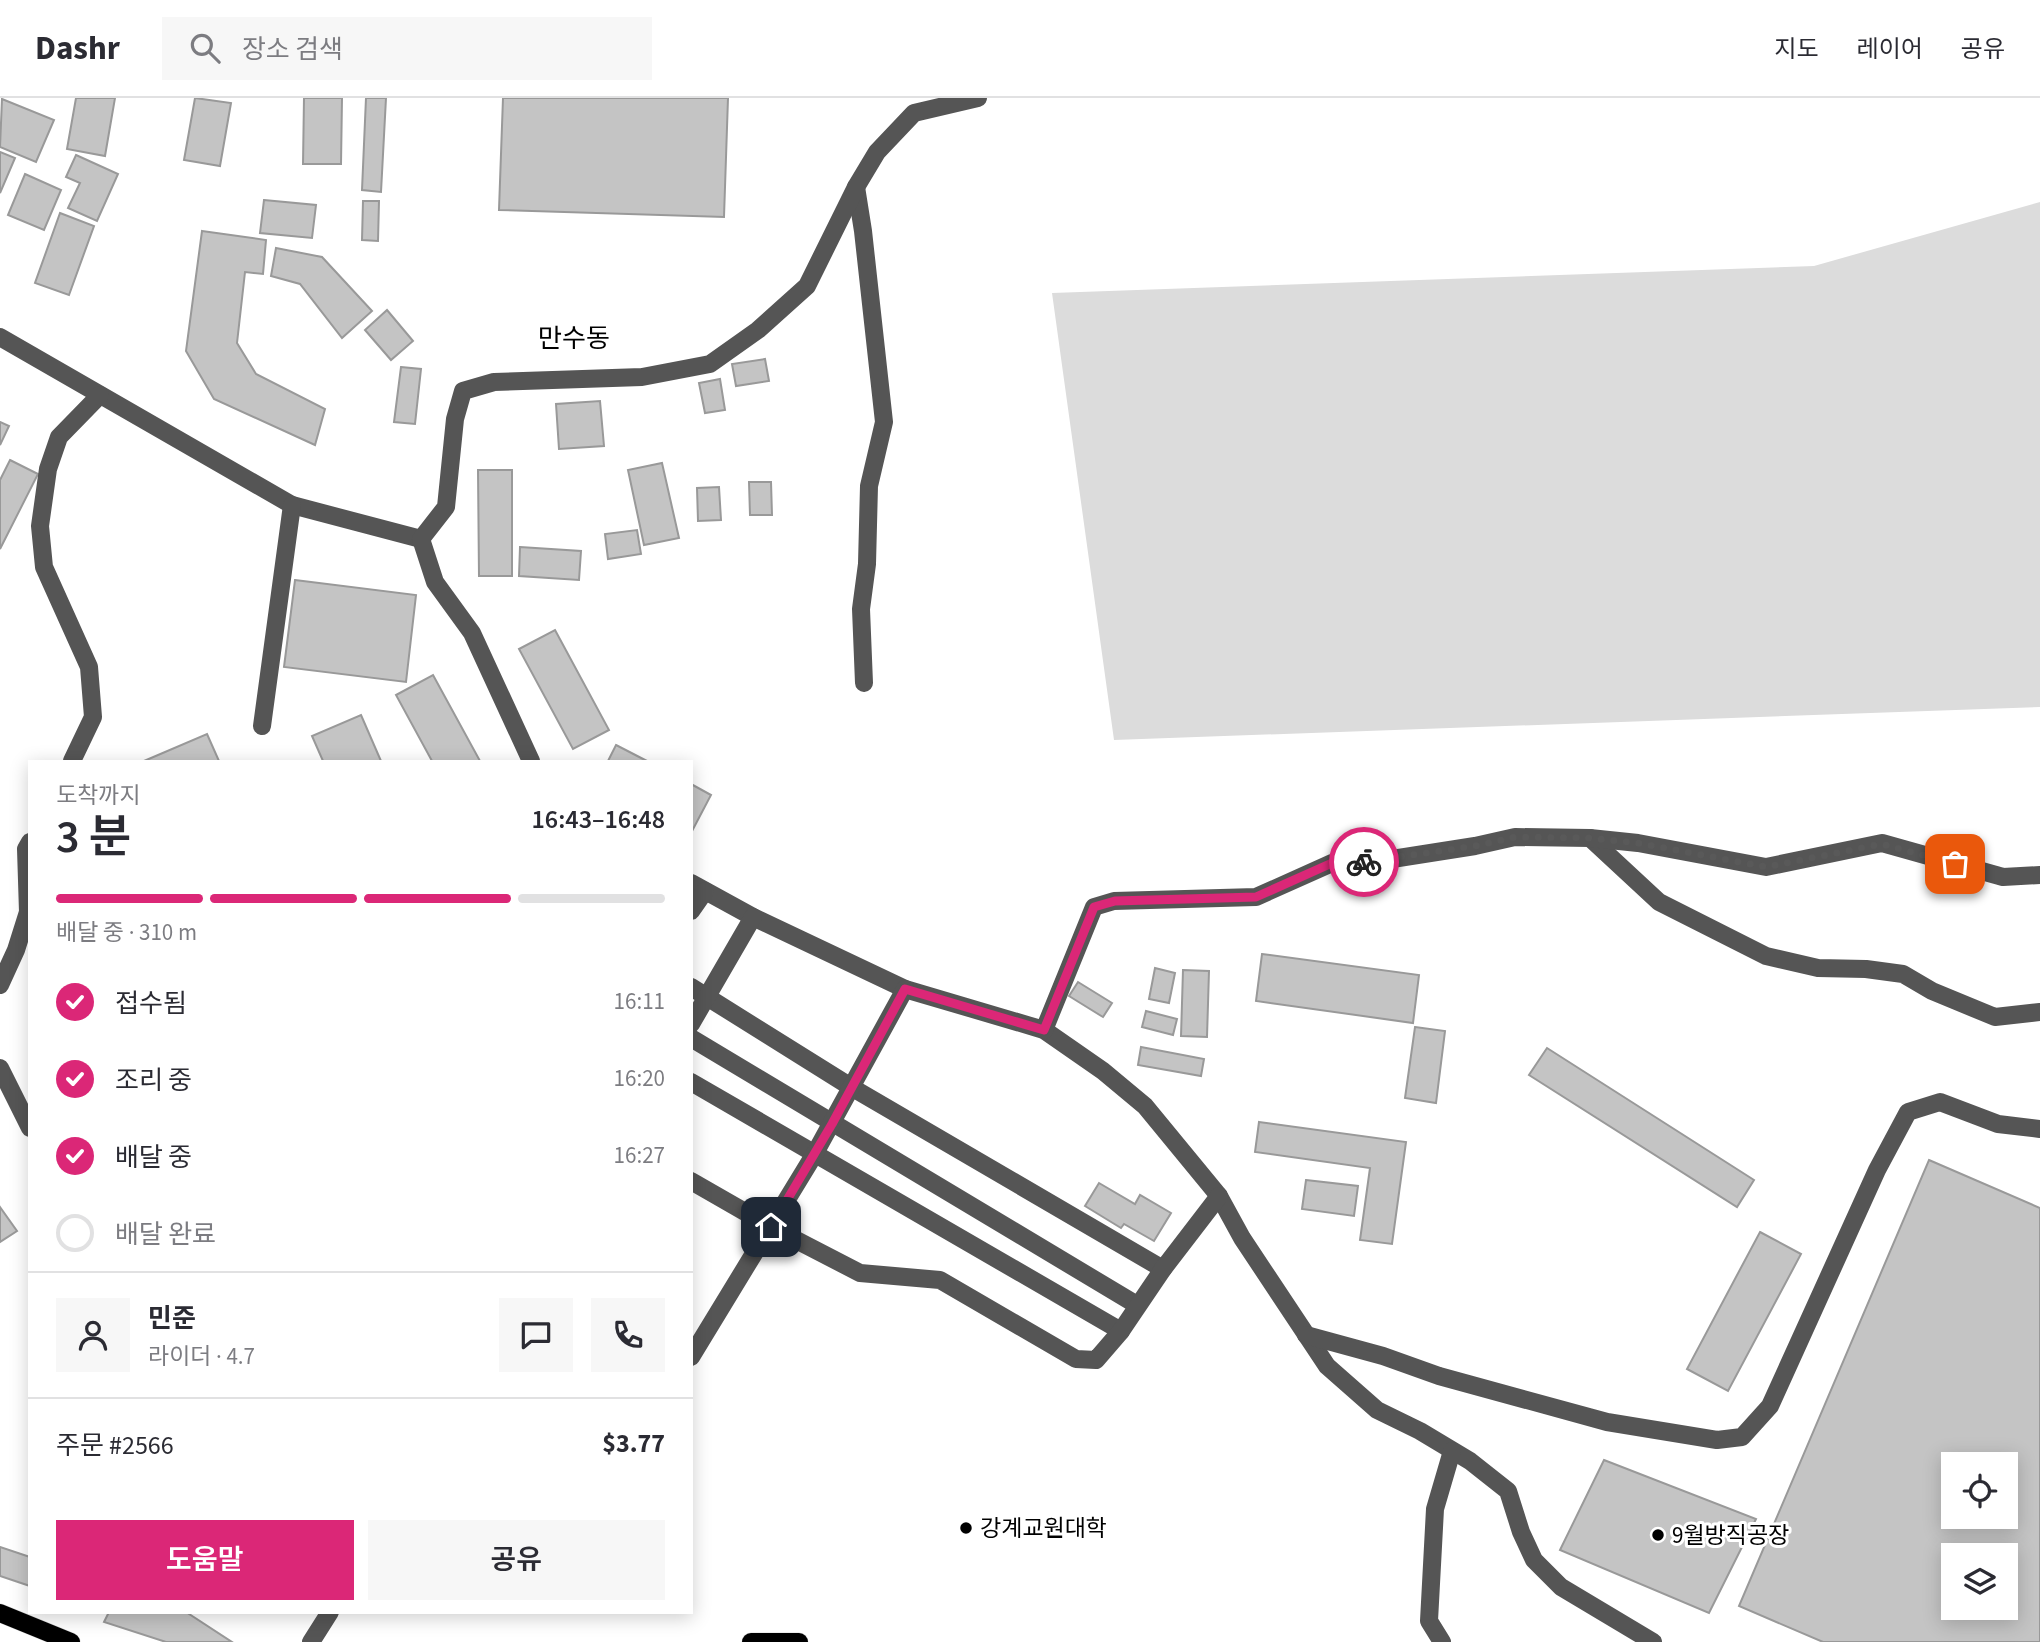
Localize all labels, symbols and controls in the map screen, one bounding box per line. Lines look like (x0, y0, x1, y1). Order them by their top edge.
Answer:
search box (162, 17, 652, 80)
text: Dashr (35, 25, 120, 72)
icon: search (186, 29, 224, 67)
text: 장소 검색 (242, 31, 343, 68)
text: 지도 (1774, 32, 1819, 67)
text: 레이어 (1857, 32, 1923, 67)
text: 공유 (1961, 32, 2005, 67)
district label: 만수동 (538, 320, 610, 357)
text: 도착까지 (56, 779, 141, 812)
text: 16:43–16:48 (532, 801, 665, 838)
text: 3 분 (56, 805, 131, 870)
courier (1329, 827, 1399, 897)
pin (1925, 834, 1985, 894)
icon: bike (1345, 843, 1383, 881)
icon: bag (1936, 845, 1974, 883)
text: 배달 중 · 310 m (56, 916, 197, 949)
icon: check (56, 983, 94, 1021)
text: 접수됨 (115, 985, 187, 1022)
text: 16:11 (614, 985, 665, 1018)
icon: check (56, 1060, 94, 1098)
text: 조리 중 (115, 1062, 192, 1099)
text: 16:20 (614, 1062, 665, 1095)
icon: check (56, 1137, 94, 1175)
text: 배달 중 (115, 1139, 192, 1176)
text: 16:27 (614, 1139, 665, 1172)
pin (741, 1197, 801, 1257)
icon: home (752, 1208, 790, 1246)
text: 배달 완료 (115, 1216, 216, 1253)
button: person (56, 1298, 130, 1372)
button: chat (499, 1298, 573, 1372)
button: phone (591, 1298, 665, 1372)
text: 민준 (148, 1300, 196, 1337)
text: 라이더 · 4.7 (148, 1340, 255, 1373)
text: $3.77 (602, 1425, 665, 1462)
text: 주문 #2566 (56, 1427, 174, 1464)
map controls (1941, 1452, 2018, 1620)
button: locate (1941, 1452, 2018, 1529)
place label: 강계교원대학 (980, 1512, 1107, 1545)
place label: 9월방직공장 (1672, 1519, 1789, 1552)
button: 도움말 (56, 1520, 354, 1600)
button: 공유 (368, 1520, 665, 1600)
marker: 강계교원대학 (958, 1520, 974, 1536)
marker: 9월방직공장 (1650, 1527, 1666, 1543)
button: layers (1941, 1543, 2018, 1620)

